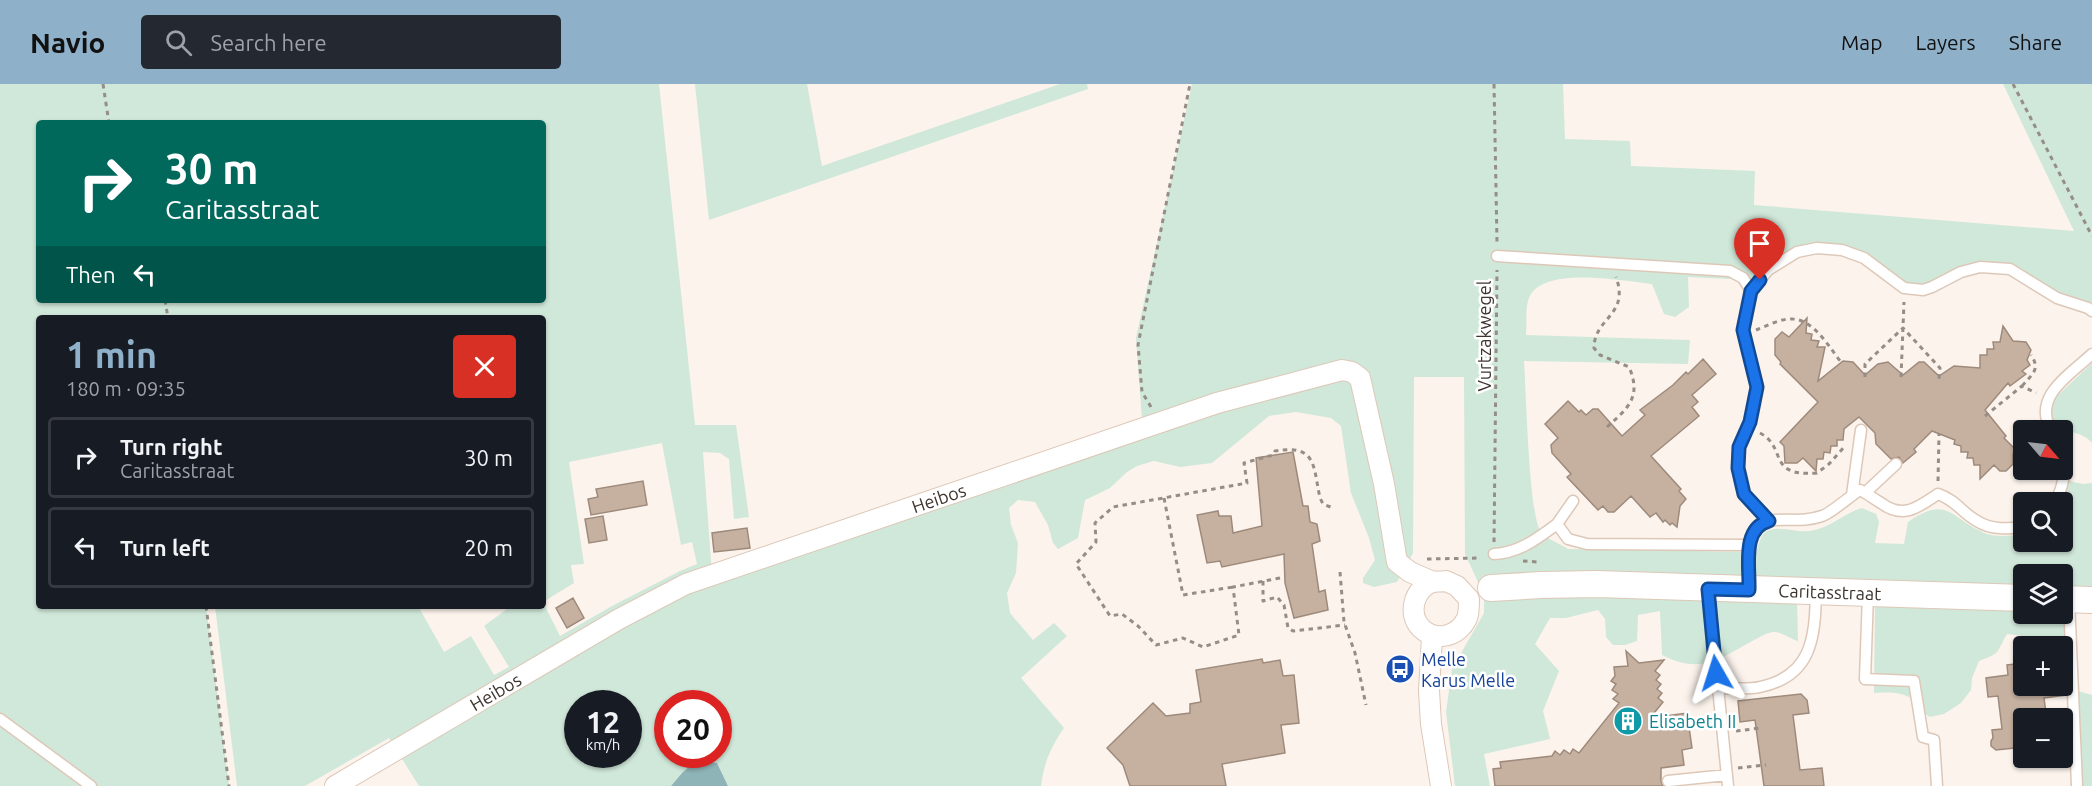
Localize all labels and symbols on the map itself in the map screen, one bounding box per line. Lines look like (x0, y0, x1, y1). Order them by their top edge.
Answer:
pin (1734, 218, 1785, 280)
street label: Vurtzakwegel (1474, 280, 1494, 391)
north arrow (2013, 420, 2073, 480)
street label: Heibos (909, 479, 968, 516)
street label: Caritasstraat (1778, 580, 1882, 603)
position arrow (1684, 641, 1748, 705)
place label: Melle Karus Melle (1421, 649, 1515, 690)
bus stop icon: Melle Karus Melle (1384, 653, 1416, 685)
street label: Heibos (466, 669, 525, 714)
speed limit sign: 20 (654, 690, 732, 768)
building icon: Elisabeth II (1612, 705, 1644, 737)
place label: Elisabeth II (1649, 711, 1736, 731)

